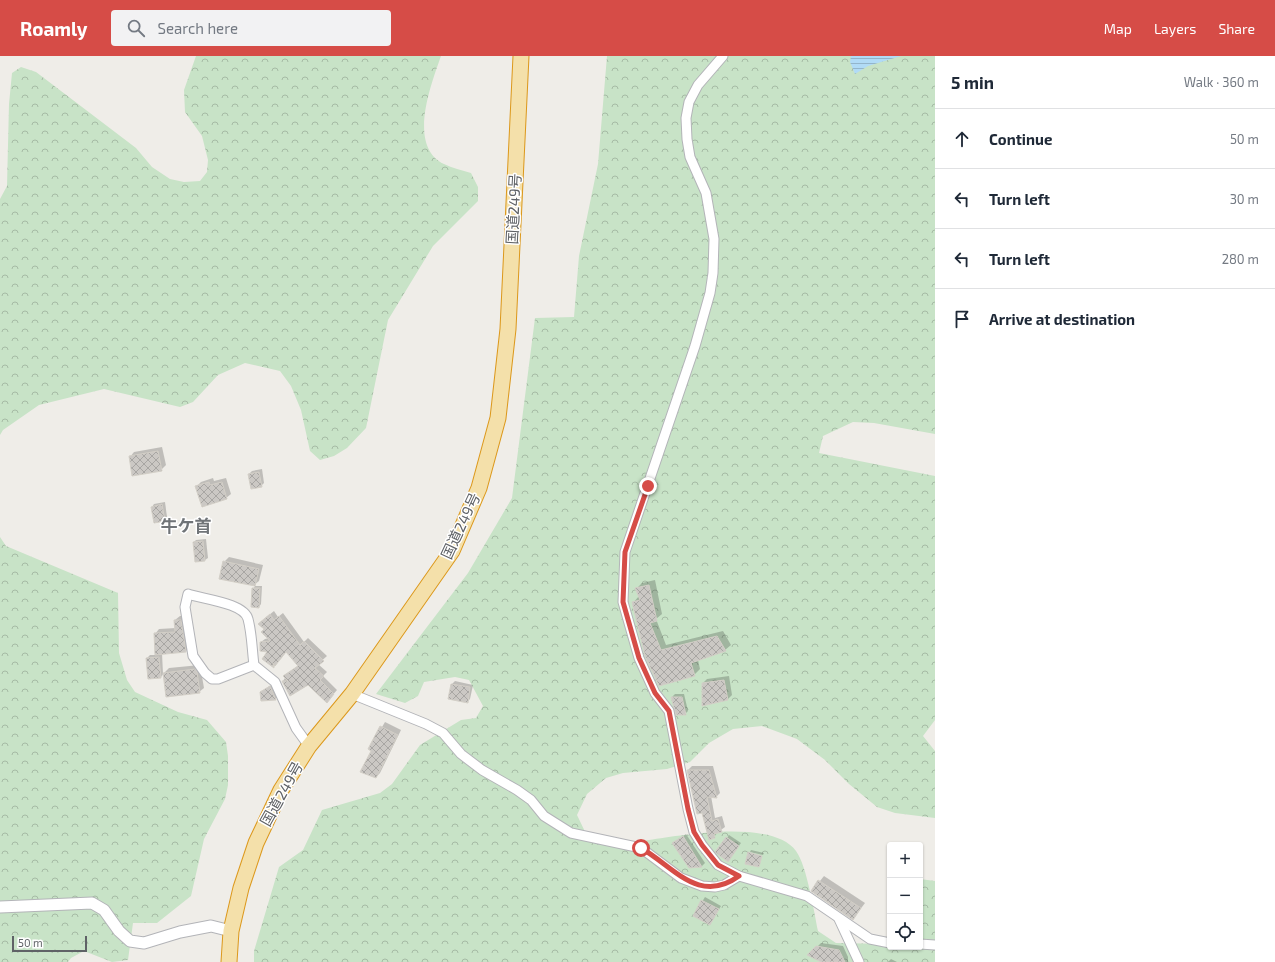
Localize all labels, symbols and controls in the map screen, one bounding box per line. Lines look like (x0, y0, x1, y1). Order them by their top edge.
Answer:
search box (111, 10, 391, 46)
text: Roamly (20, 17, 87, 40)
icon: search (125, 17, 147, 39)
text: Search here (157, 19, 238, 37)
text: Map (1104, 20, 1132, 37)
text: Layers (1154, 20, 1196, 37)
text: Share (1218, 20, 1255, 37)
text: 5 min (951, 72, 994, 92)
text: Walk · 360 m (1184, 74, 1259, 90)
icon: ahead (951, 128, 973, 150)
text: Continue (989, 130, 1052, 148)
text: 50 m (1230, 131, 1259, 147)
street label: 国道249号 (502, 173, 524, 245)
icon: left (951, 188, 973, 210)
text: Turn left (989, 190, 1050, 208)
text: 30 m (1230, 191, 1259, 207)
icon: left (951, 248, 973, 270)
text: Turn left (989, 250, 1050, 268)
text: 280 m (1222, 251, 1259, 267)
icon: arrive (951, 308, 973, 330)
text: Arrive at destination (989, 310, 1135, 328)
route end (639, 477, 657, 495)
street label: 国道249号 (437, 489, 483, 562)
district label: 牛ケ首 (161, 515, 212, 535)
street label: 国道249号 (256, 758, 306, 829)
route start (632, 839, 650, 857)
map controls (887, 842, 923, 950)
button: + (887, 842, 923, 878)
button: − (887, 878, 923, 914)
button: locate (887, 914, 923, 950)
scale bar (12, 934, 87, 953)
text: 50 m (18, 936, 43, 949)

